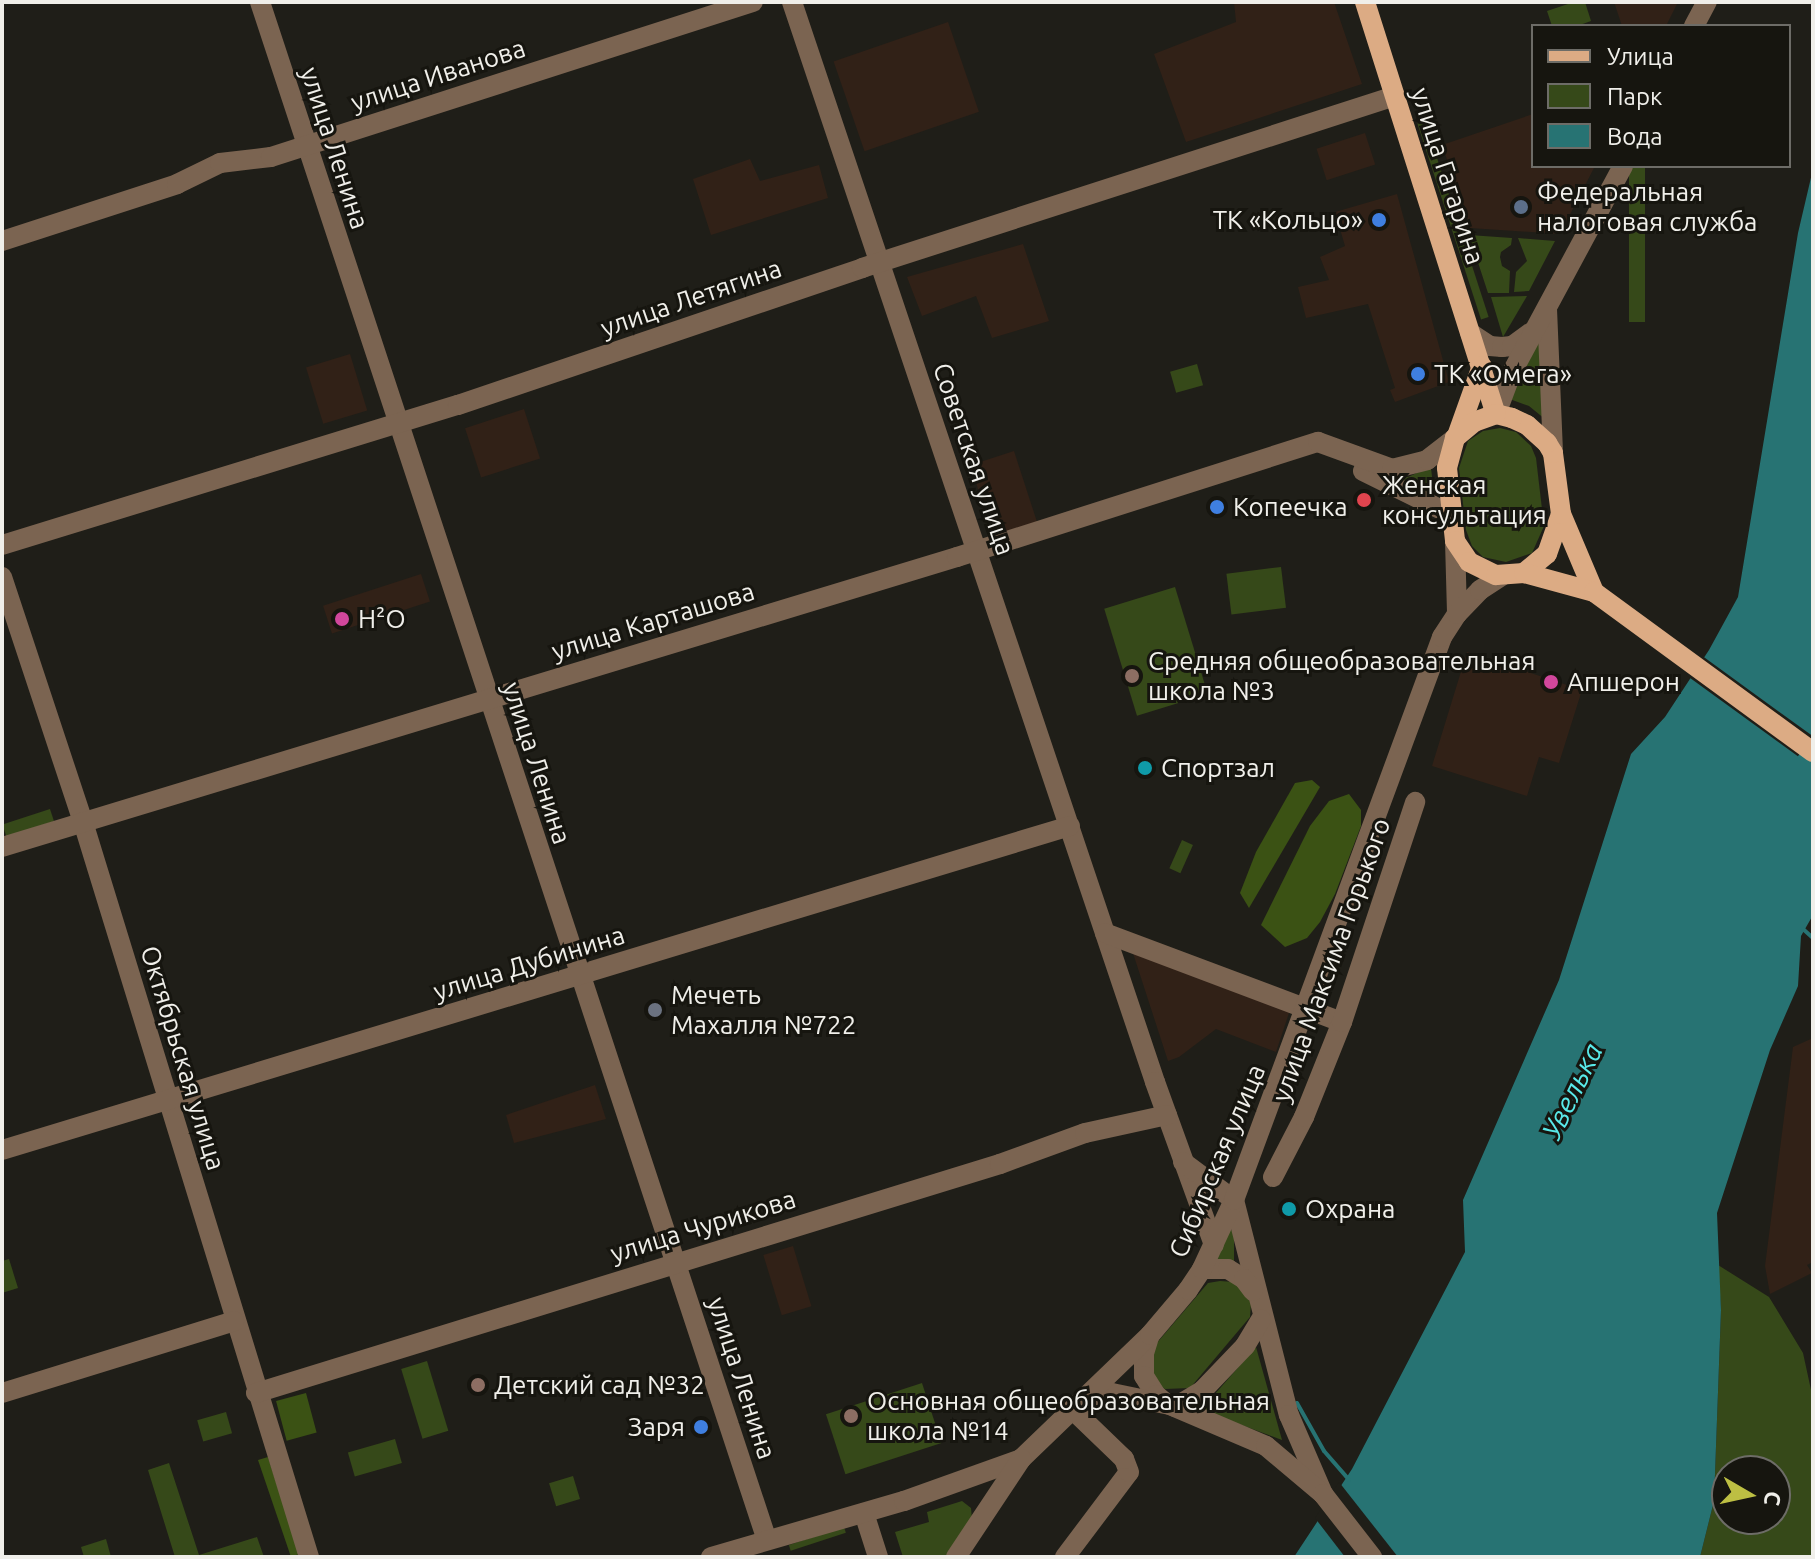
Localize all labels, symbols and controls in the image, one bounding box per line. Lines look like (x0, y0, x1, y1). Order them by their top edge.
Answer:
legend (1531, 24, 1791, 168)
street label: улица Иванова (347, 32, 529, 118)
text: Улица (1607, 43, 1674, 70)
street label: улица Ленина (294, 63, 376, 233)
text: Парк (1607, 83, 1662, 110)
street label: улица Гагарина (1405, 84, 1491, 268)
text: Вода (1607, 123, 1663, 150)
place label: Федеральная налоговая служба (1537, 176, 1757, 238)
marker: Федеральная налоговая служба (1512, 198, 1530, 216)
place label: ТК «Кольцо» (1213, 204, 1363, 236)
marker: ТК «Кольцо» (1370, 211, 1388, 229)
street label: улица Летягина (596, 252, 786, 344)
place label: ТК «Омега» (1434, 358, 1572, 390)
street label: Советская улица (926, 359, 1022, 559)
marker: ТК «Омега» (1409, 365, 1427, 383)
place label: Женская консультация (1382, 469, 1547, 530)
marker: Женская консультация (1353, 489, 1375, 511)
place label: Копеечка (1233, 491, 1348, 523)
marker: Копеечка (1208, 498, 1226, 516)
street label: улица Карташова (548, 575, 758, 667)
place label: H²O (358, 603, 406, 635)
marker: H²O (333, 610, 351, 628)
place label: Средняя общеобразовательная школа №3 (1148, 645, 1535, 706)
place label: Апшерон (1567, 666, 1680, 698)
marker: Средняя общеобразовательная школа №3 (1123, 667, 1141, 685)
marker: Апшерон (1542, 673, 1560, 691)
street label: улица Ленина (496, 678, 578, 848)
place label: Спортзал (1161, 752, 1275, 784)
marker: Спортзал (1136, 759, 1154, 777)
street label: улица Максима Горького (1265, 814, 1397, 1106)
street label: улица Дубинина (430, 919, 628, 1007)
street label: Октябрьская улица (134, 942, 232, 1174)
place label: Мечеть Махалля №722 (671, 979, 856, 1040)
marker: Мечеть Махалля №722 (646, 1001, 664, 1019)
water label: Увелька (1535, 1038, 1609, 1144)
street label: Сибирская улица (1162, 1060, 1272, 1262)
street label: улица Чурикова (607, 1183, 799, 1269)
place label: Охрана (1305, 1193, 1395, 1225)
marker: Охрана (1280, 1200, 1298, 1218)
street label: улица Ленина (701, 1293, 783, 1463)
place label: Детский сад №32 (494, 1369, 705, 1401)
marker: Детский сад №32 (469, 1376, 487, 1394)
place label: Основная общеобразовательная школа №14 (867, 1385, 1270, 1446)
marker: Основная общеобразовательная школа №14 (842, 1407, 860, 1425)
place label: Заря (628, 1411, 685, 1443)
marker: Заря (692, 1418, 710, 1436)
north arrow (1711, 1455, 1791, 1535)
text: С (1760, 1490, 1787, 1507)

